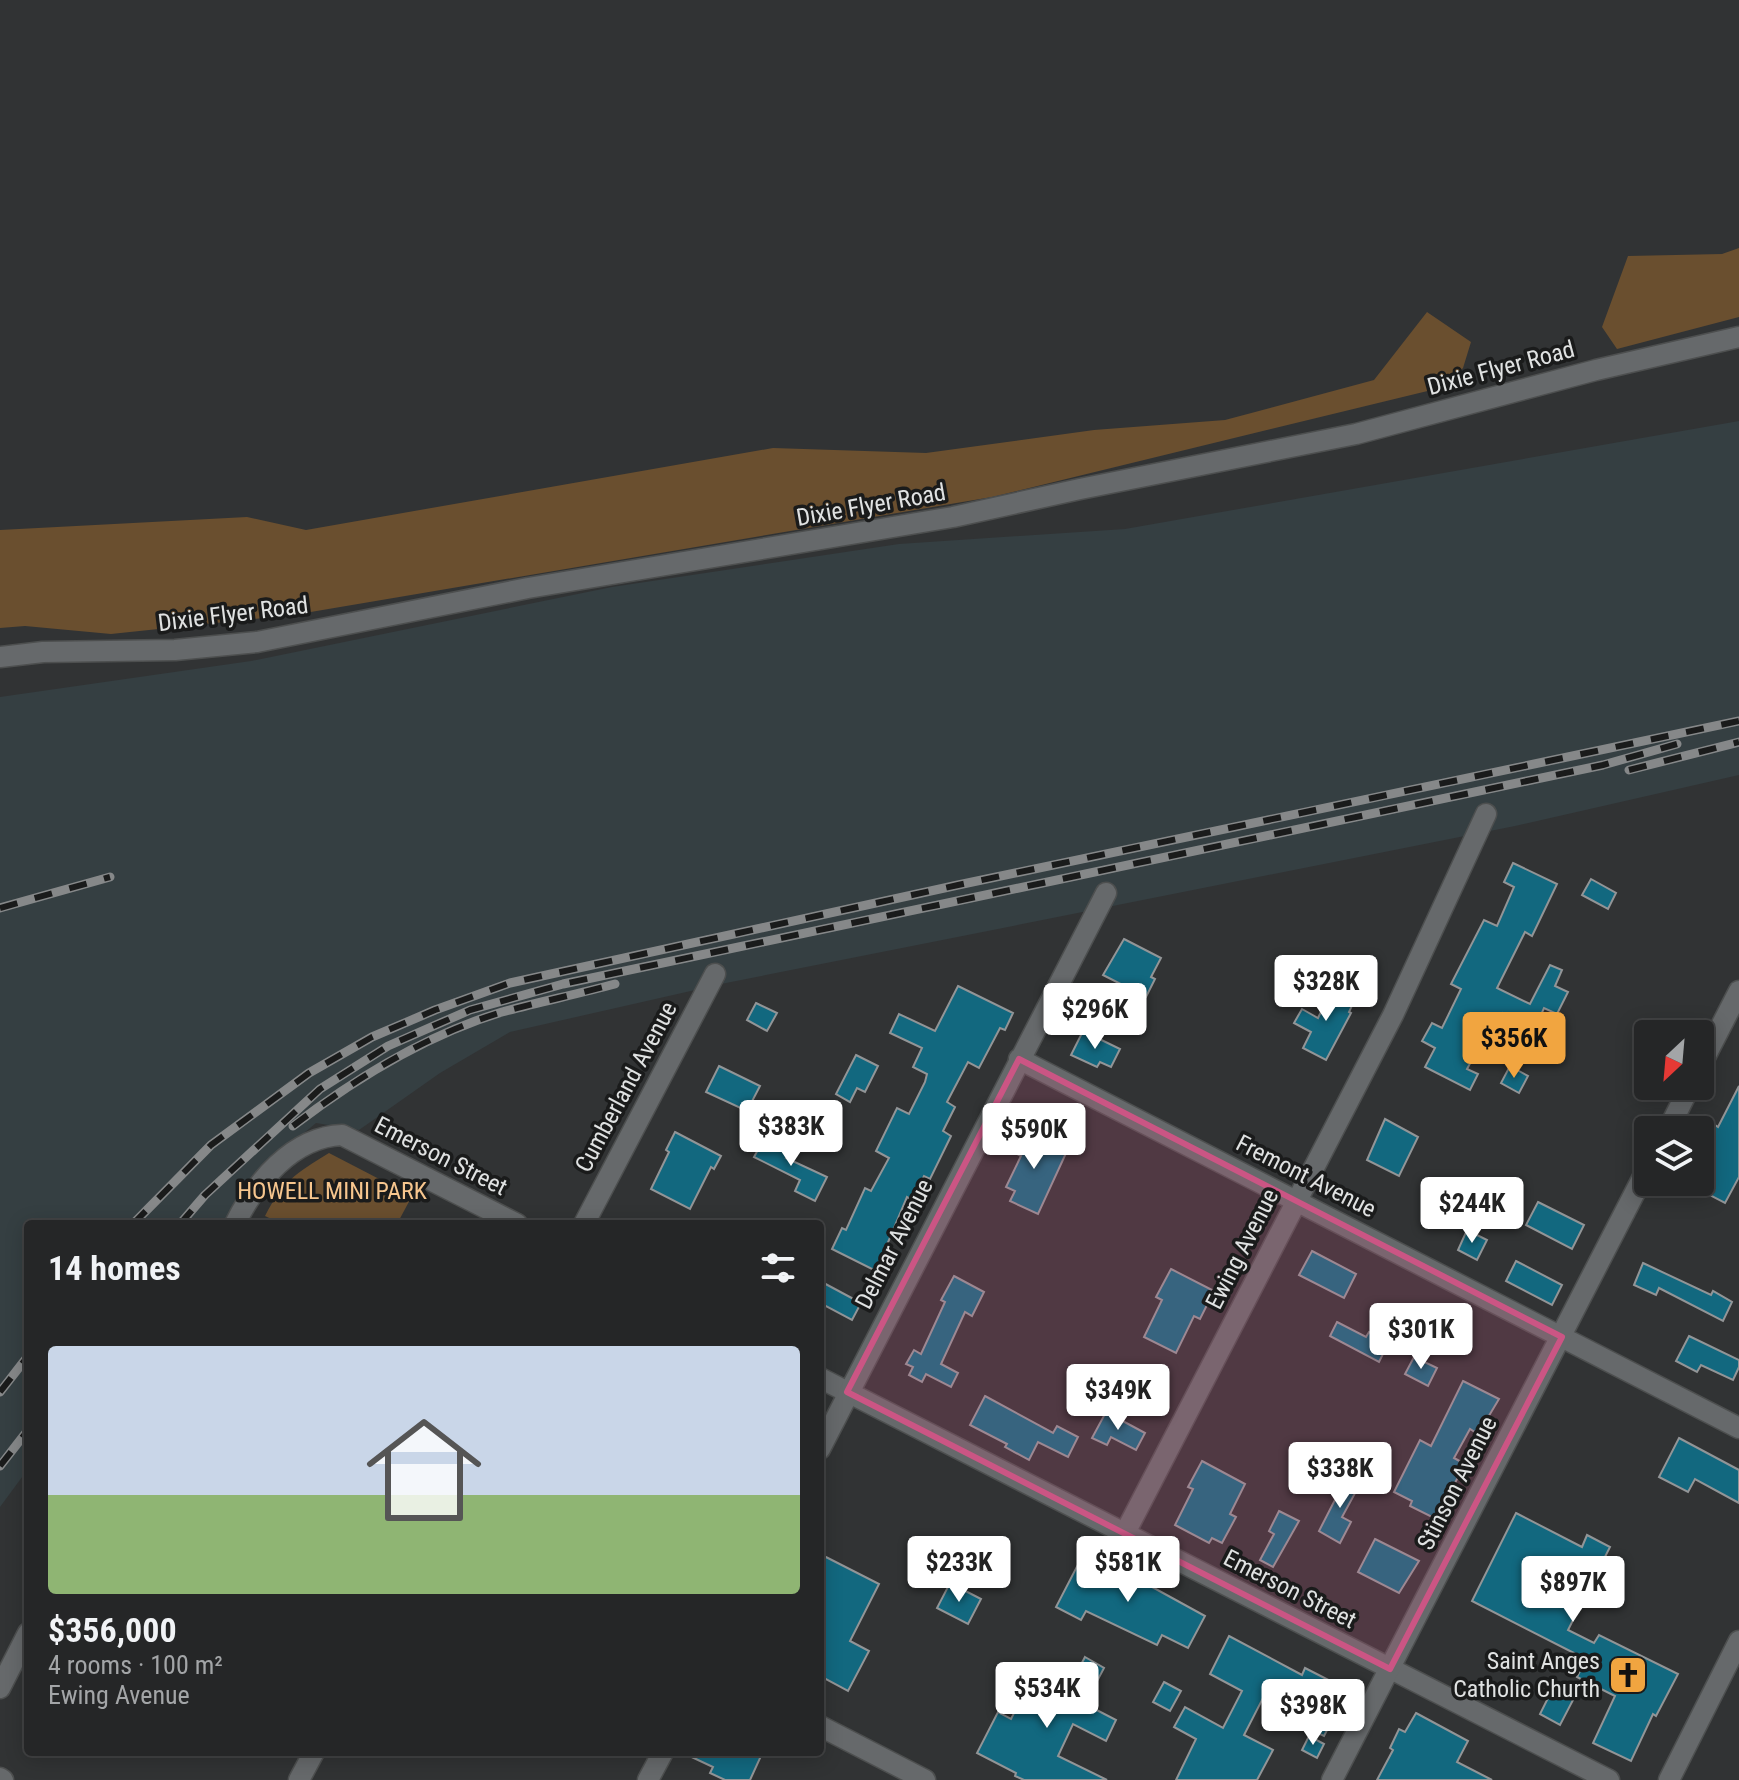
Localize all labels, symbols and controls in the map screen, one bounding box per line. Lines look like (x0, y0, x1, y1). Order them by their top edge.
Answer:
street label: Dixie Flyer Road (1424, 335, 1578, 401)
street label: Dixie Flyer Road (794, 478, 948, 532)
street label: Dixie Flyer Road (156, 591, 310, 637)
pin: $328K (1270, 955, 1382, 1023)
text: $328K (1293, 966, 1359, 996)
pin: $296K (1039, 983, 1151, 1051)
text: $296K (1062, 994, 1128, 1024)
street label: Cumberland Avenue (569, 997, 683, 1177)
pin: $356K (1458, 1012, 1570, 1080)
north arrow (1634, 1020, 1714, 1100)
map controls (1634, 1020, 1714, 1196)
text: $356K (1481, 1023, 1547, 1053)
pin: $383K (735, 1100, 847, 1168)
pin: $590K (978, 1103, 1090, 1171)
street label: Emerson Street (370, 1111, 512, 1201)
text: $383K (758, 1111, 824, 1141)
text: $590K (1001, 1114, 1067, 1144)
button: layers (1634, 1116, 1714, 1196)
street label: Fremont Avenue (1231, 1129, 1381, 1223)
street label: Delmar Avenue (849, 1174, 939, 1314)
park label: HOWELL MINI PARK (237, 1177, 427, 1205)
pin: $244K (1416, 1177, 1528, 1245)
street label: Ewing Avenue (1200, 1184, 1284, 1314)
text: $244K (1439, 1188, 1505, 1218)
icon: filters (756, 1246, 800, 1290)
text: 14 homes (48, 1248, 181, 1288)
pin: $301K (1365, 1303, 1477, 1371)
text: $301K (1388, 1314, 1454, 1344)
pin: $349K (1062, 1364, 1174, 1432)
text: $349K (1085, 1375, 1151, 1405)
icon: home (352, 1398, 496, 1542)
street label: Stinson Avenue (1411, 1412, 1503, 1554)
pin: $338K (1284, 1442, 1396, 1510)
text: $338K (1307, 1453, 1373, 1483)
pin: $233K (903, 1536, 1015, 1604)
pin: $581K (1072, 1536, 1184, 1604)
street label: Emerson Street (1219, 1544, 1361, 1634)
text: $233K (926, 1547, 992, 1577)
text: $581K (1095, 1547, 1161, 1577)
pin: $897K (1517, 1556, 1629, 1624)
text: $897K (1540, 1567, 1606, 1597)
text: $356,000 (48, 1610, 177, 1650)
place label: Saint Anges Catholic Churth (1453, 1647, 1600, 1703)
text: 4 rooms · 100 m² (48, 1650, 223, 1680)
church icon: Saint Anges Catholic Churth (1607, 1654, 1649, 1696)
pin: $534K (991, 1662, 1103, 1730)
text: $534K (1014, 1673, 1080, 1703)
pin: $398K (1257, 1679, 1369, 1747)
text: Ewing Avenue (48, 1680, 190, 1710)
text: $398K (1280, 1690, 1346, 1720)

